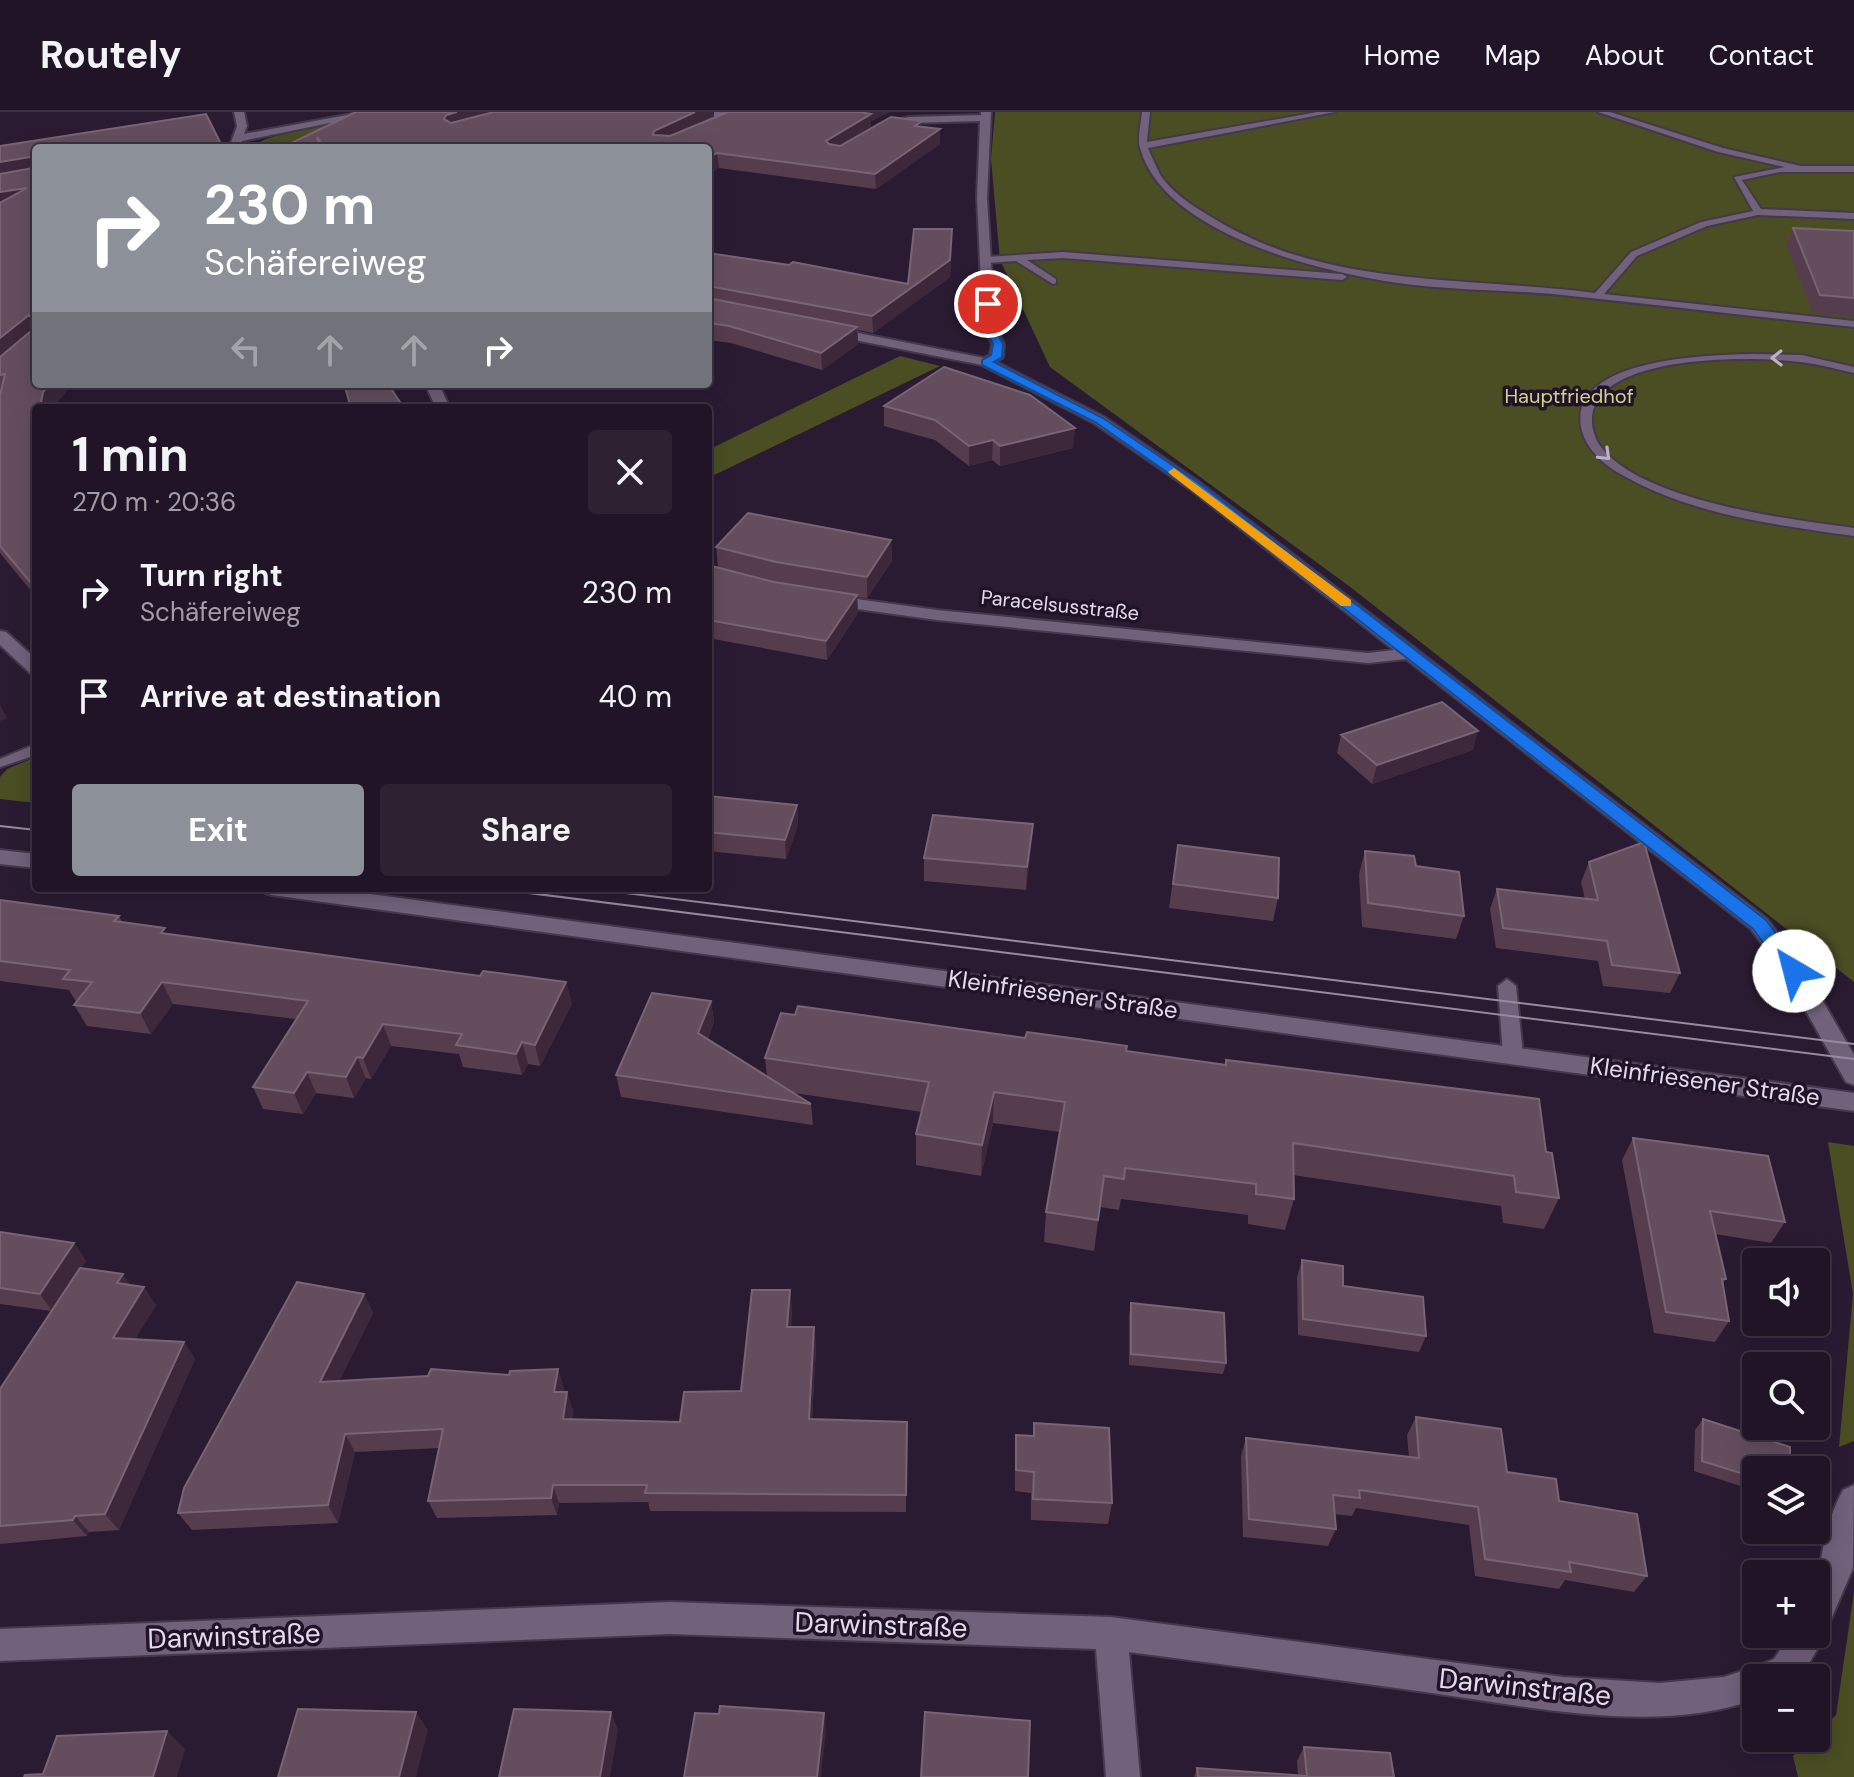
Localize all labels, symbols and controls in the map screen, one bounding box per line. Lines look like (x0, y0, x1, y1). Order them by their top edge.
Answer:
text: Routely (40, 30, 181, 80)
text: Home (1364, 37, 1440, 74)
text: Map (1484, 37, 1541, 74)
text: About (1585, 37, 1664, 74)
text: Contact (1708, 37, 1814, 74)
text: 230 m (204, 168, 375, 241)
icon: right (72, 176, 176, 280)
text: Schäfereiweg (204, 239, 427, 286)
pin (954, 270, 1022, 338)
icon: arrive (966, 282, 1010, 326)
icon: left (224, 328, 268, 372)
icon: ahead (308, 328, 352, 372)
icon: ahead (392, 328, 436, 372)
icon: right (476, 328, 520, 372)
one-way arrow (1770, 349, 1783, 367)
park label: Hauptfriedhof (1505, 383, 1634, 409)
text: 1 min (72, 423, 189, 486)
button: close (588, 430, 672, 514)
one-way arrow (1596, 446, 1610, 461)
text: 270 m · 20:36 (72, 485, 236, 519)
text: Turn right (140, 556, 283, 595)
icon: right (72, 570, 116, 614)
text: 230 m (582, 573, 672, 612)
street label: Paracelsusstraße (980, 584, 1140, 626)
text: Schäfereiweg (140, 595, 301, 629)
icon: arrive (72, 674, 116, 718)
text: Arrive at destination (140, 677, 441, 716)
text: 40 m (599, 677, 672, 716)
button: Exit (72, 784, 364, 876)
button: Share (380, 784, 672, 876)
position arrow (1752, 929, 1836, 1013)
street label: Kleinfriesener Straße (946, 963, 1180, 1025)
street label: Kleinfriesener Straße (1588, 1050, 1822, 1112)
map controls (1742, 1248, 1830, 1752)
button: sound (1742, 1248, 1830, 1336)
button: search (1742, 1352, 1830, 1440)
button: layers (1742, 1456, 1830, 1544)
button: + (1742, 1560, 1830, 1648)
street label: Darwinstraße (794, 1603, 968, 1647)
street label: Darwinstraße (147, 1614, 321, 1658)
street label: Darwinstraße (1437, 1660, 1613, 1714)
button: − (1742, 1664, 1830, 1752)

